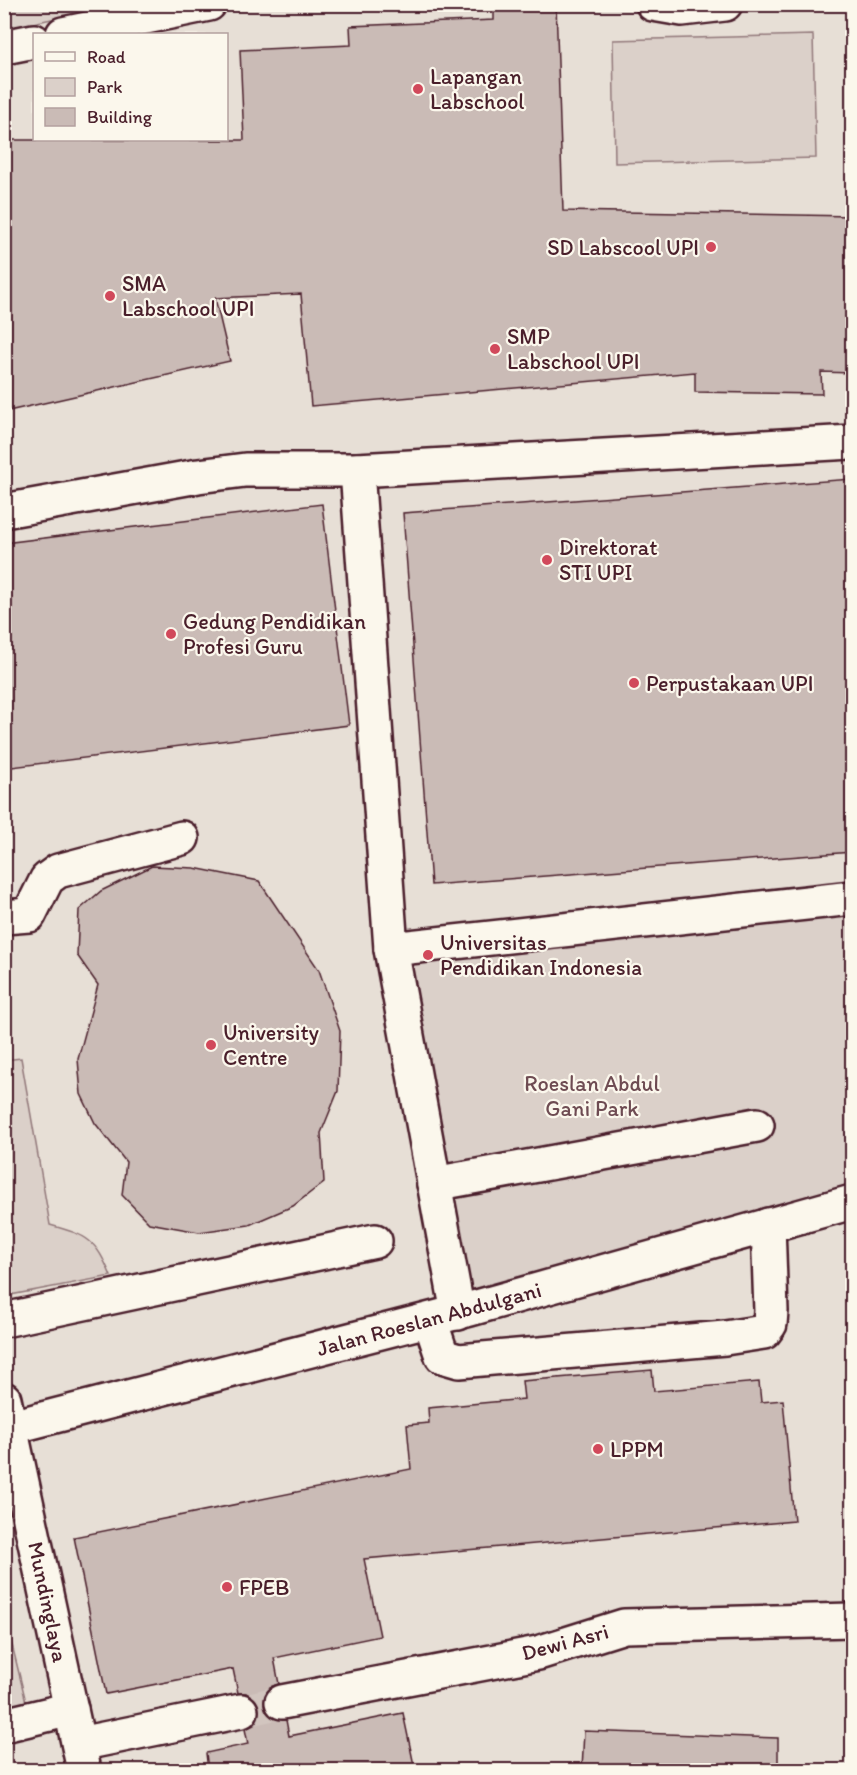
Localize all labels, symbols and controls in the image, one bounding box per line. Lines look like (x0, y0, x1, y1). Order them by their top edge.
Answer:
legend (33, 33, 228, 141)
text: Road (87, 46, 126, 68)
place label: Lapangan Labschool (430, 63, 525, 115)
text: Park (87, 76, 122, 98)
marker: Lapangan Labschool (411, 82, 425, 96)
text: Building (87, 106, 153, 128)
place label: SD Labscool UPI (547, 234, 699, 261)
marker: SD Labscool UPI (704, 240, 718, 254)
place label: SMA Labschool UPI (122, 270, 254, 322)
marker: SMA Labschool UPI (103, 289, 117, 303)
place label: SMP Labschool UPI (507, 323, 639, 375)
marker: SMP Labschool UPI (488, 342, 502, 356)
place label: Direktorat STI UPI (559, 534, 657, 586)
marker: Direktorat STI UPI (540, 553, 554, 567)
place label: Gedung Pendidikan Profesi Guru (183, 608, 366, 660)
marker: Gedung Pendidikan Profesi Guru (164, 627, 178, 641)
place label: Perpustakaan UPI (646, 670, 813, 697)
marker: Perpustakaan UPI (627, 676, 641, 690)
place label: Universitas Pendidikan Indonesia (440, 929, 642, 981)
marker: Universitas Pendidikan Indonesia (421, 948, 435, 962)
place label: University Centre (223, 1019, 320, 1071)
marker: University Centre (204, 1038, 218, 1052)
park label: Roeslan Abdul Gani Park (524, 1070, 660, 1122)
street label: Jalan Roeslan Abdulgani (314, 1276, 544, 1362)
place label: LPPM (610, 1436, 664, 1463)
marker: LPPM (591, 1442, 605, 1456)
street label: Mundinglaya (22, 1539, 74, 1665)
place label: FPEB (239, 1574, 289, 1601)
marker: FPEB (220, 1580, 234, 1594)
street label: Dewi Asri (519, 1617, 611, 1667)

